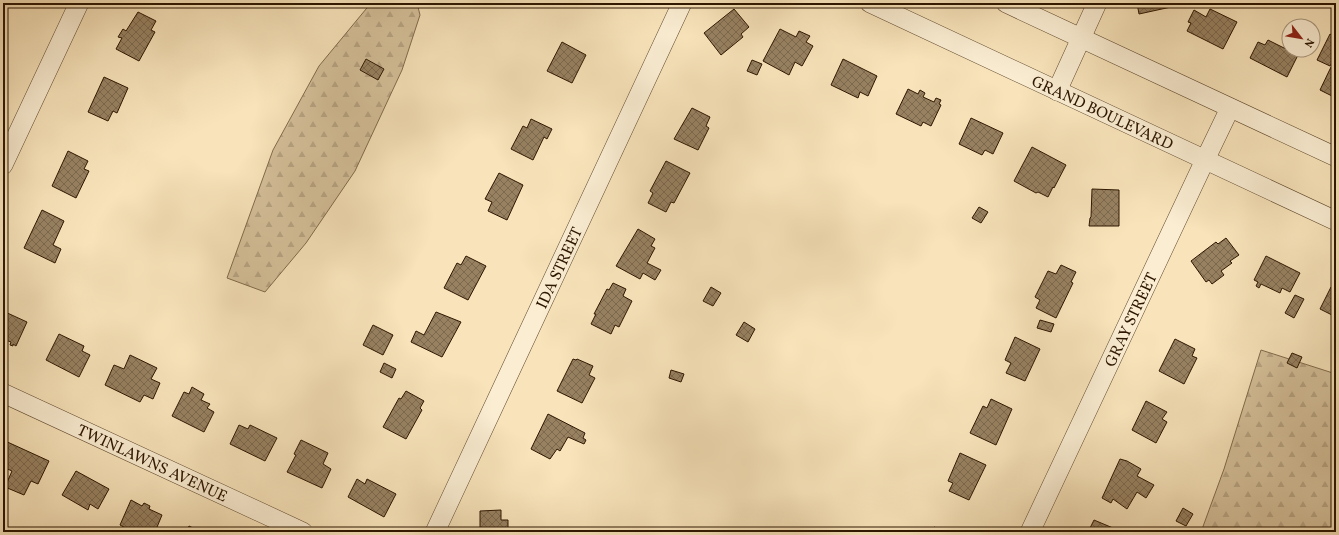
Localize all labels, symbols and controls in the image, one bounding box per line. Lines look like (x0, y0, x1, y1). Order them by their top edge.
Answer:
north arrow (1281, 18, 1321, 58)
text: N (1300, 35, 1317, 50)
street label: GRAND BOULEVARD (1027, 71, 1177, 156)
street label: IDA STREET (532, 224, 589, 313)
street label: GRAY STREET (1100, 269, 1163, 371)
street label: TWINLAWNS AVENUE (73, 420, 231, 508)

